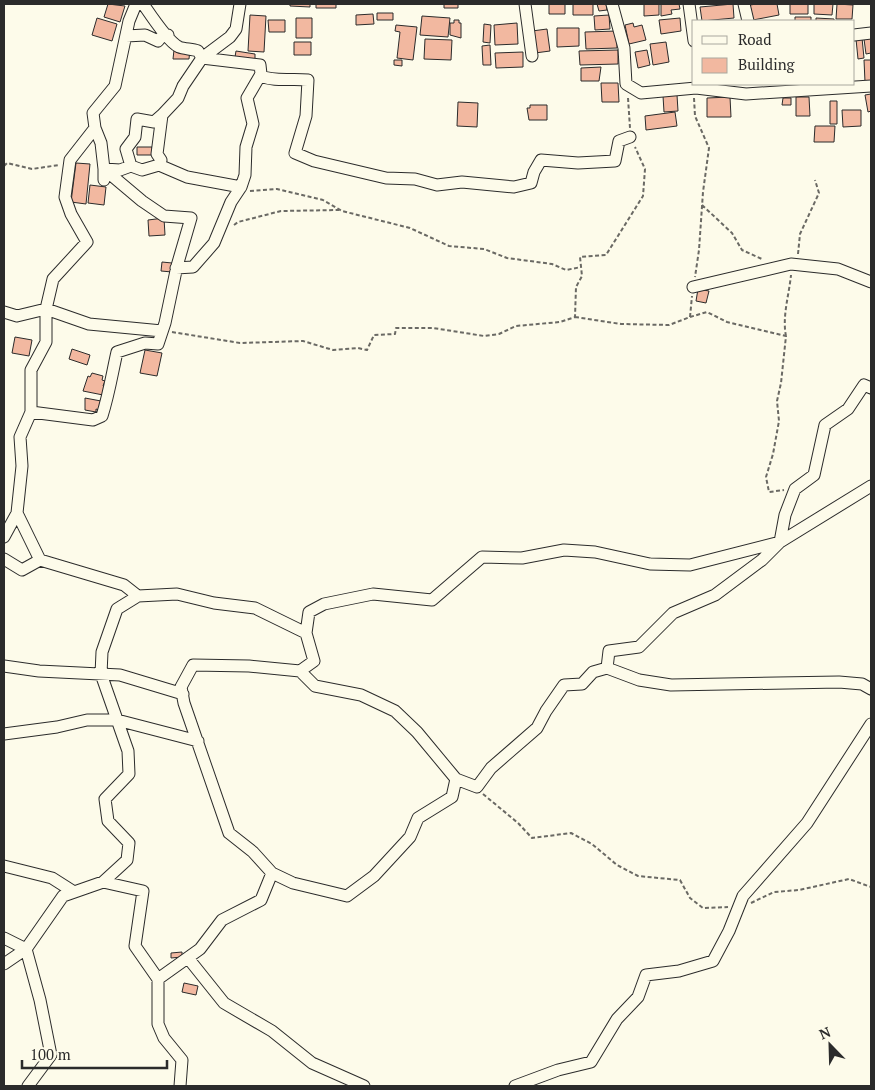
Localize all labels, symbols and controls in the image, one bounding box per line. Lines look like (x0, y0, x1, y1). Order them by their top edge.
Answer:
legend (692, 20, 855, 85)
text: Road (738, 29, 771, 49)
text: Building (738, 54, 796, 74)
north arrow (805, 1020, 855, 1070)
text: N (816, 1022, 834, 1043)
scale bar (22, 1038, 168, 1070)
text: 100 m (30, 1044, 71, 1064)

